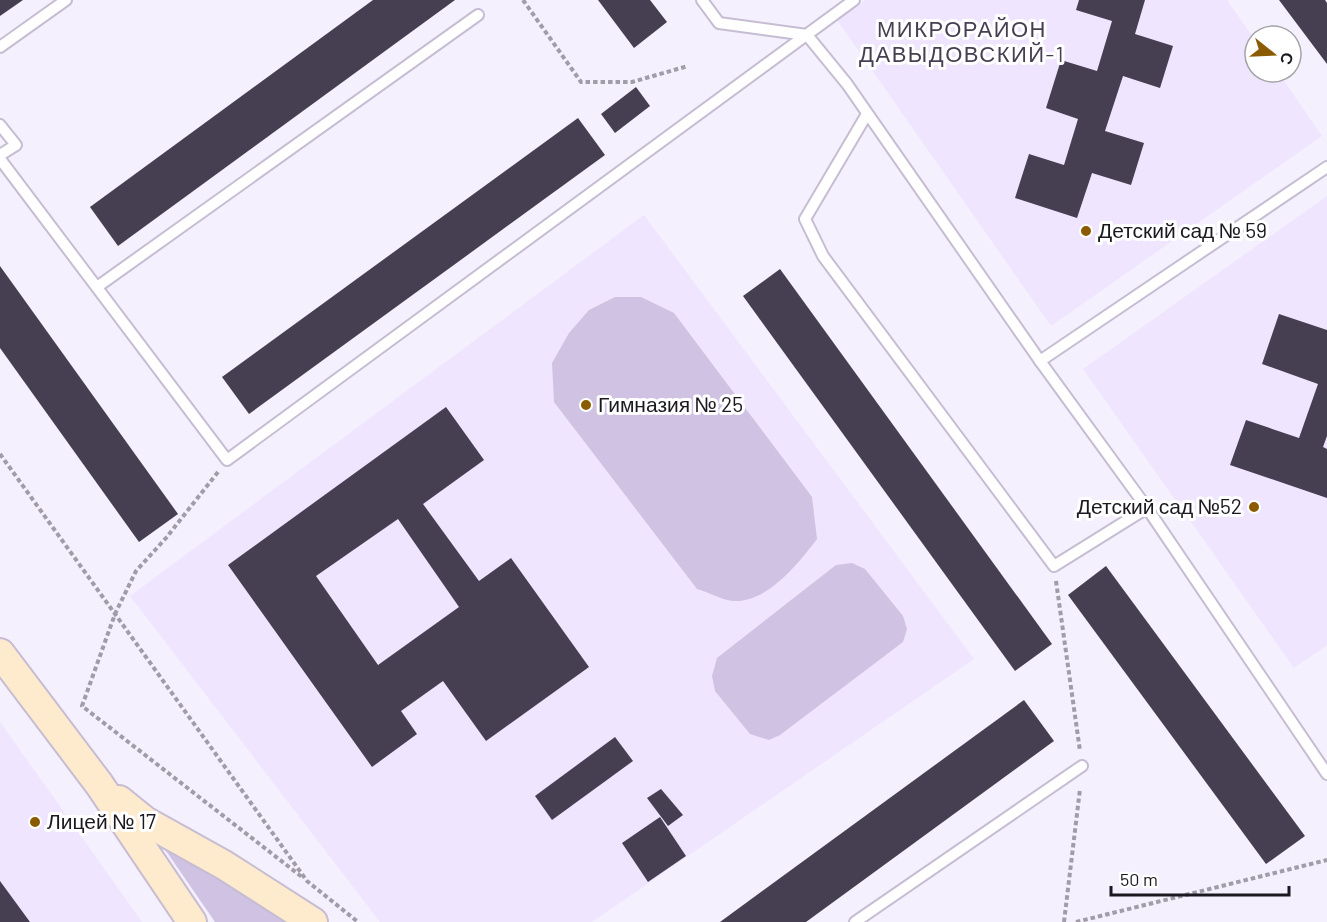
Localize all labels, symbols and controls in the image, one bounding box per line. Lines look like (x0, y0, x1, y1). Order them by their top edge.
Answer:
district label: МИКРОРАЙОН ДАВЫДОВСКИЙ-1 (859, 15, 1065, 67)
north arrow (1243, 24, 1303, 84)
text: С (1277, 50, 1299, 68)
place label: Детский сад № 59 (1098, 217, 1267, 242)
marker: Детский сад № 59 (1079, 224, 1093, 238)
place label: Гимназия № 25 (598, 391, 743, 416)
marker: Гимназия № 25 (579, 398, 593, 412)
place label: Детский сад №52 (1077, 493, 1242, 518)
marker: Детский сад №52 (1247, 500, 1261, 514)
place label: Лицей № 17 (47, 808, 156, 833)
marker: Лицей № 17 (28, 815, 42, 829)
scale bar (1111, 859, 1290, 897)
text: 50 m (1120, 868, 1158, 890)

